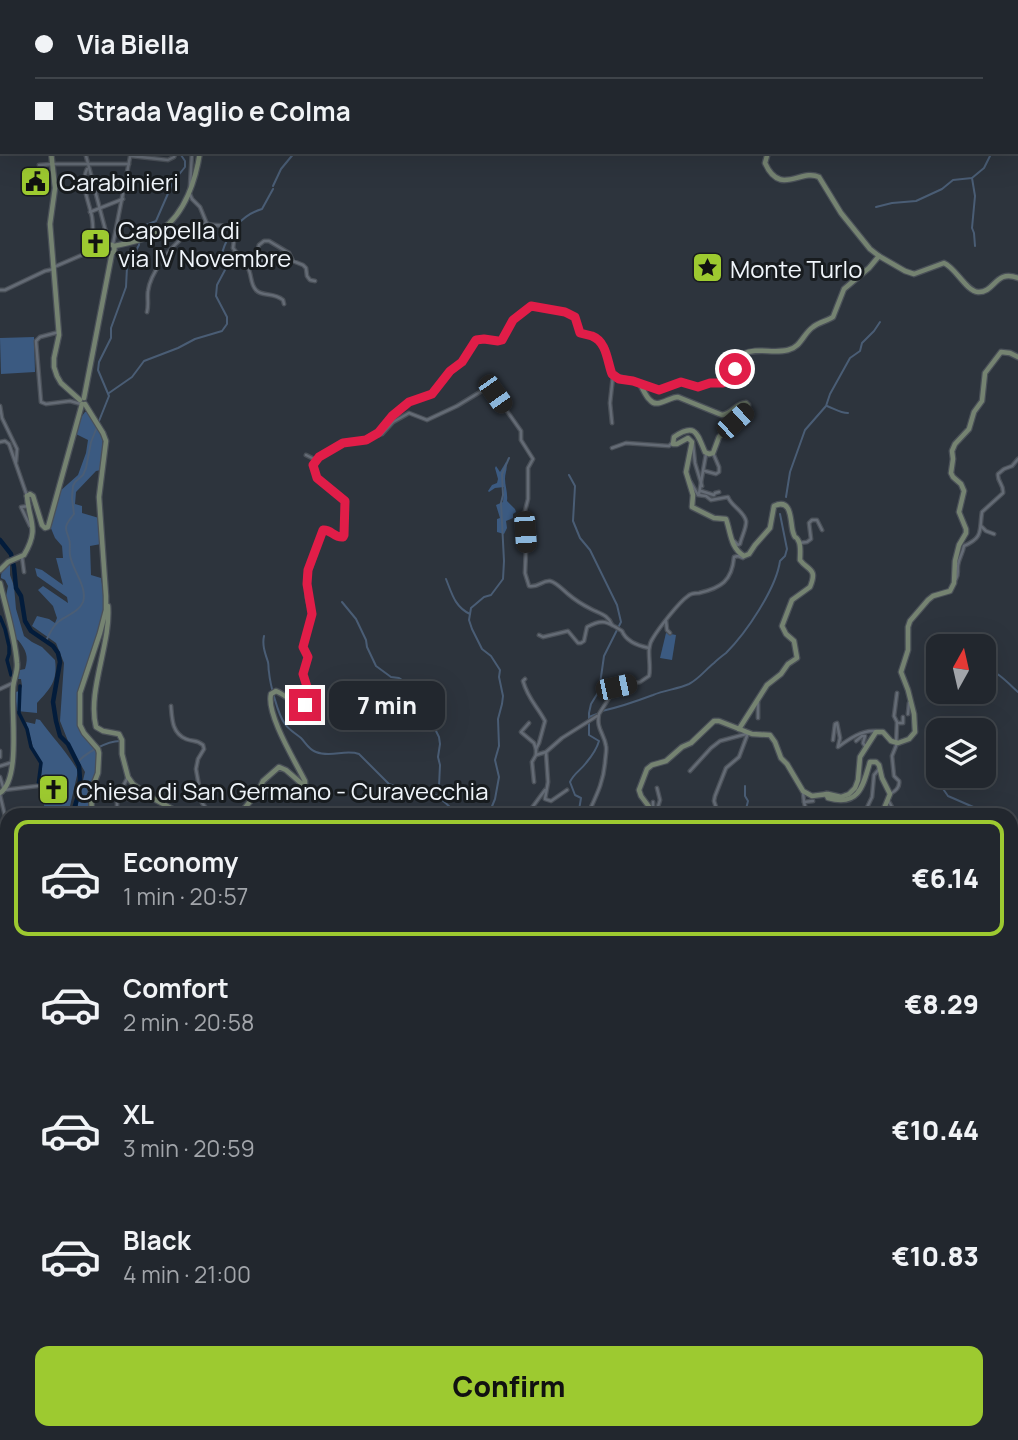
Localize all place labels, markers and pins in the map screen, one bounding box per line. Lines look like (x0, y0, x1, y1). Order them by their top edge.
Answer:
public building icon: Carabinieri (19, 164, 53, 198)
place label: Carabinieri (59, 165, 179, 198)
place label: Cappella di via IV Novembre (118, 213, 291, 274)
church icon: Cappella di via IV Novembre (78, 226, 112, 260)
place icon: Monte Turlo (690, 251, 724, 285)
place label: Monte Turlo (730, 252, 862, 285)
church icon: Chiesa di San Germano - Curavecchia (36, 773, 70, 807)
place label: Chiesa di San Germano - Curavecchia (76, 774, 489, 807)

